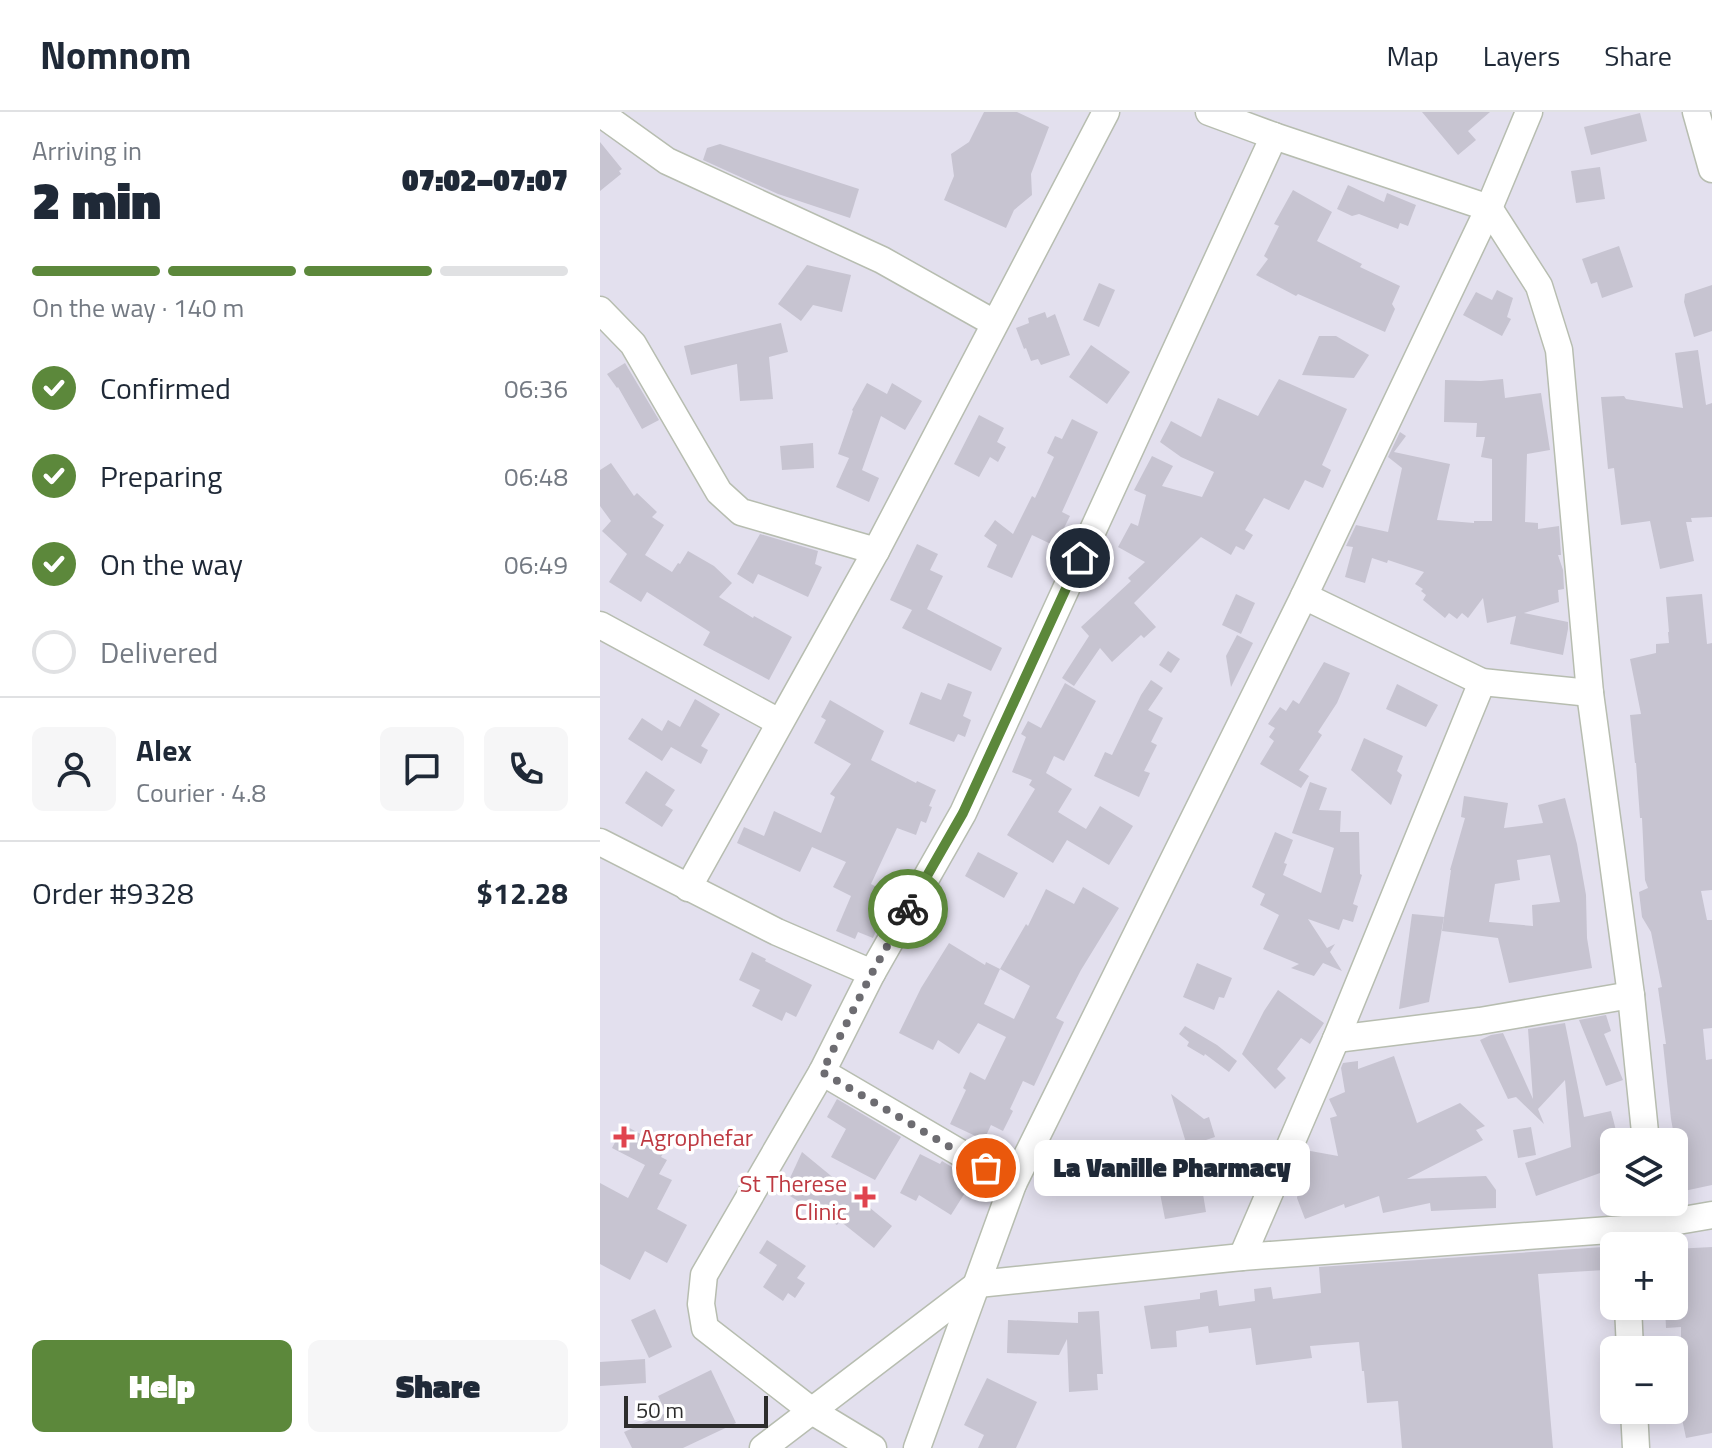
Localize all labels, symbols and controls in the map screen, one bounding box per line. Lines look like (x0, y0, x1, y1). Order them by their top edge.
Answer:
text: Nomnom (40, 26, 191, 84)
text: Map (1386, 34, 1439, 77)
text: Layers (1483, 34, 1560, 77)
text: Share (1604, 34, 1672, 77)
text: Arriving in (32, 131, 142, 170)
text: 07:02–07:07 (402, 157, 568, 203)
text: 2 min (32, 160, 161, 239)
text: On the way · 140 m (32, 288, 244, 327)
text: Confirmed (100, 365, 231, 411)
icon: check (32, 366, 76, 410)
text: 06:36 (504, 369, 568, 408)
text: Preparing (100, 453, 222, 499)
icon: check (32, 454, 76, 498)
text: 06:48 (504, 457, 568, 496)
pin (1046, 524, 1114, 592)
icon: home (1058, 536, 1102, 580)
text: On the way (100, 541, 243, 587)
icon: check (32, 542, 76, 586)
text: 06:49 (504, 545, 568, 584)
text: Delivered (100, 629, 218, 675)
button: person (32, 727, 116, 811)
text: Alex (136, 727, 192, 773)
button: chat (380, 727, 464, 811)
button: phone (484, 727, 568, 811)
text: Courier · 4.8 (136, 773, 266, 812)
courier (868, 869, 948, 949)
text: Order #9328 (32, 870, 194, 916)
text: $12.28 (476, 870, 568, 916)
icon: bike (886, 887, 930, 931)
place label: Agrophefar (640, 1119, 753, 1155)
marker: Agrophefar (615, 1128, 633, 1146)
map controls (1600, 1128, 1688, 1424)
button: layers (1600, 1128, 1688, 1216)
pin (952, 1134, 1020, 1202)
callout: La Vanille Pharmacy (1034, 1140, 1310, 1196)
icon: bag (964, 1146, 1008, 1190)
text: La Vanille Pharmacy (1053, 1148, 1291, 1187)
place label: St Therese Clinic (739, 1165, 847, 1229)
marker: St Therese Clinic (854, 1186, 876, 1208)
button: + (1600, 1232, 1688, 1320)
button: − (1600, 1336, 1688, 1424)
button: Help (32, 1340, 292, 1432)
button: Share (308, 1340, 568, 1432)
scale bar (624, 1392, 768, 1428)
text: 50 m (636, 1393, 684, 1427)

